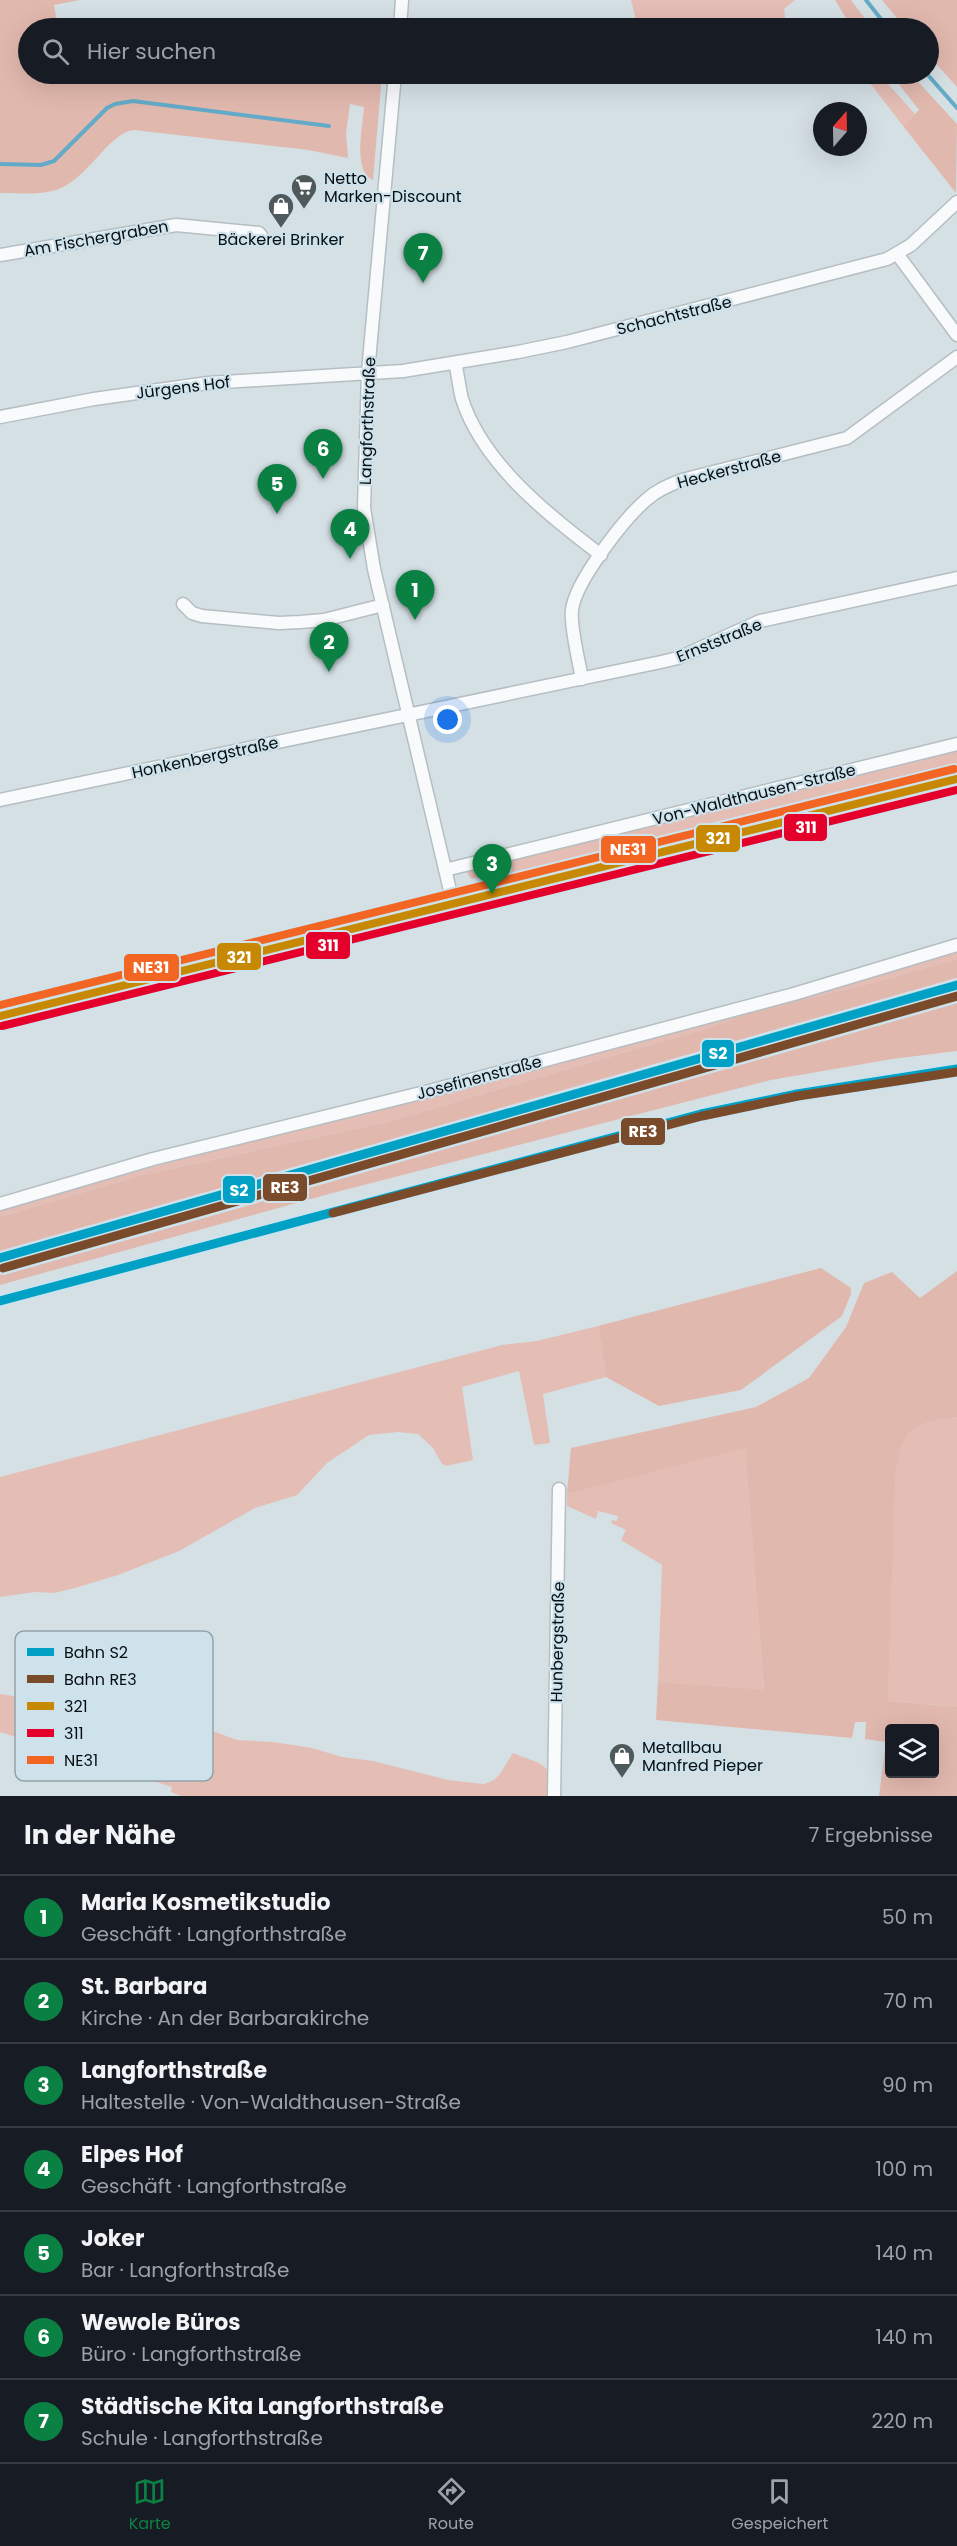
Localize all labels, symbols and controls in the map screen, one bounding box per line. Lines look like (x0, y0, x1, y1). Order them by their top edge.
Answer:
search box (18, 18, 939, 84)
icon: search (39, 35, 72, 68)
text: Hier suchen (87, 36, 216, 67)
north arrow (813, 102, 867, 156)
place label: Netto Marken-Discount (324, 167, 462, 208)
supermarket icon: Netto Marken-Discount (289, 172, 319, 210)
shop icon: Bäckerei Brinker (266, 191, 296, 229)
street label: Am Fischergraben (22, 214, 170, 263)
place label: Bäckerei Brinker (218, 228, 344, 251)
pin: 7 (404, 234, 442, 283)
street label: Schachtstraße (614, 290, 734, 341)
street label: Langforthstraße (354, 357, 381, 485)
street label: Jürgens Hof (135, 370, 232, 405)
pin: 6 (304, 430, 342, 479)
street label: Heckerstraße (675, 445, 784, 494)
pin: 5 (258, 464, 296, 514)
pin: 4 (330, 510, 370, 559)
pin: 1 (396, 570, 434, 620)
street label: Ernststraße (673, 613, 765, 668)
pin: 2 (310, 622, 348, 672)
your location (433, 705, 462, 734)
street label: Honkenbergstraße (130, 731, 281, 784)
street label: Von-Waldthausen-Straße (650, 758, 858, 831)
line badge: 311 (783, 813, 828, 842)
text: 311 (795, 816, 817, 839)
line badge: 321 (695, 824, 741, 853)
text: 321 (706, 827, 730, 850)
line badge: NE31 (600, 835, 657, 864)
text: NE31 (610, 838, 646, 861)
pin: 3 (472, 844, 512, 894)
line badge: 311 (305, 931, 351, 960)
text: 311 (317, 934, 339, 957)
line badge: 321 (216, 942, 262, 971)
text: 321 (227, 946, 251, 969)
line badge: NE31 (123, 953, 180, 982)
text: NE31 (133, 956, 169, 979)
line badge: S2 (701, 1039, 735, 1068)
text: S2 (709, 1042, 727, 1065)
street label: Josefinenstraße (414, 1050, 544, 1105)
line badge: RE3 (620, 1117, 666, 1146)
text: RE3 (629, 1120, 657, 1143)
line badge: RE3 (262, 1173, 308, 1202)
line badge: S2 (222, 1175, 256, 1204)
text: RE3 (271, 1176, 299, 1199)
text: S2 (230, 1179, 248, 1202)
street label: Hunbergstraße (545, 1581, 570, 1703)
legend (15, 1631, 213, 1781)
text: Bahn S2 (64, 1641, 128, 1664)
text: Bahn RE3 (64, 1668, 137, 1691)
text: 321 (64, 1695, 88, 1718)
text: 311 (64, 1722, 84, 1745)
map controls (885, 1724, 939, 1778)
button: layers (885, 1724, 939, 1778)
place label: Metallbau Manfred Pieper (642, 1736, 763, 1777)
shop icon: Metallbau Manfred Pieper (607, 1741, 637, 1779)
text: NE31 (64, 1749, 98, 1772)
text: In der Nähe (24, 1817, 176, 1853)
text: 7 Ergebnisse (809, 1821, 933, 1849)
text: Maria Kosmetikstudio (81, 1887, 331, 1918)
text: 1 (40, 1903, 47, 1931)
text: 50 m (882, 1903, 933, 1931)
text: Geschäft · Langforthstraße (81, 1920, 347, 1948)
text: St. Barbara (81, 1971, 207, 2002)
text: 2 (38, 1987, 49, 2015)
text: 70 m (884, 1987, 933, 2015)
text: Kirche · An der Barbarakirche (81, 2004, 369, 2032)
text: Langforthstraße (81, 2055, 267, 2086)
text: 3 (37, 2071, 50, 2099)
text: 90 m (882, 2071, 933, 2099)
text: Haltestelle · Von-Waldthausen-Straße (81, 2088, 461, 2116)
text: Elpes Hof (81, 2139, 183, 2170)
text: 4 (37, 2155, 50, 2183)
text: 100 m (876, 2155, 933, 2183)
text: Geschäft · Langforthstraße (81, 2172, 347, 2200)
text: Joker (81, 2223, 144, 2254)
text: 5 (37, 2239, 50, 2267)
text: 140 m (876, 2239, 933, 2267)
text: Bar · Langforthstraße (81, 2256, 289, 2284)
text: Wewole Büros (81, 2307, 241, 2338)
text: 6 (37, 2323, 50, 2351)
text: 140 m (876, 2323, 933, 2351)
text: Büro · Langforthstraße (81, 2340, 301, 2368)
text: Städtische Kita Langforthstraße (81, 2391, 444, 2422)
text: 7 (38, 2407, 49, 2435)
text: 220 m (872, 2407, 933, 2435)
text: Schule · Langforthstraße (81, 2424, 323, 2452)
tab: Karte (129, 2475, 171, 2536)
tab: Route (428, 2475, 474, 2536)
tab: Gespeichert (731, 2475, 828, 2536)

